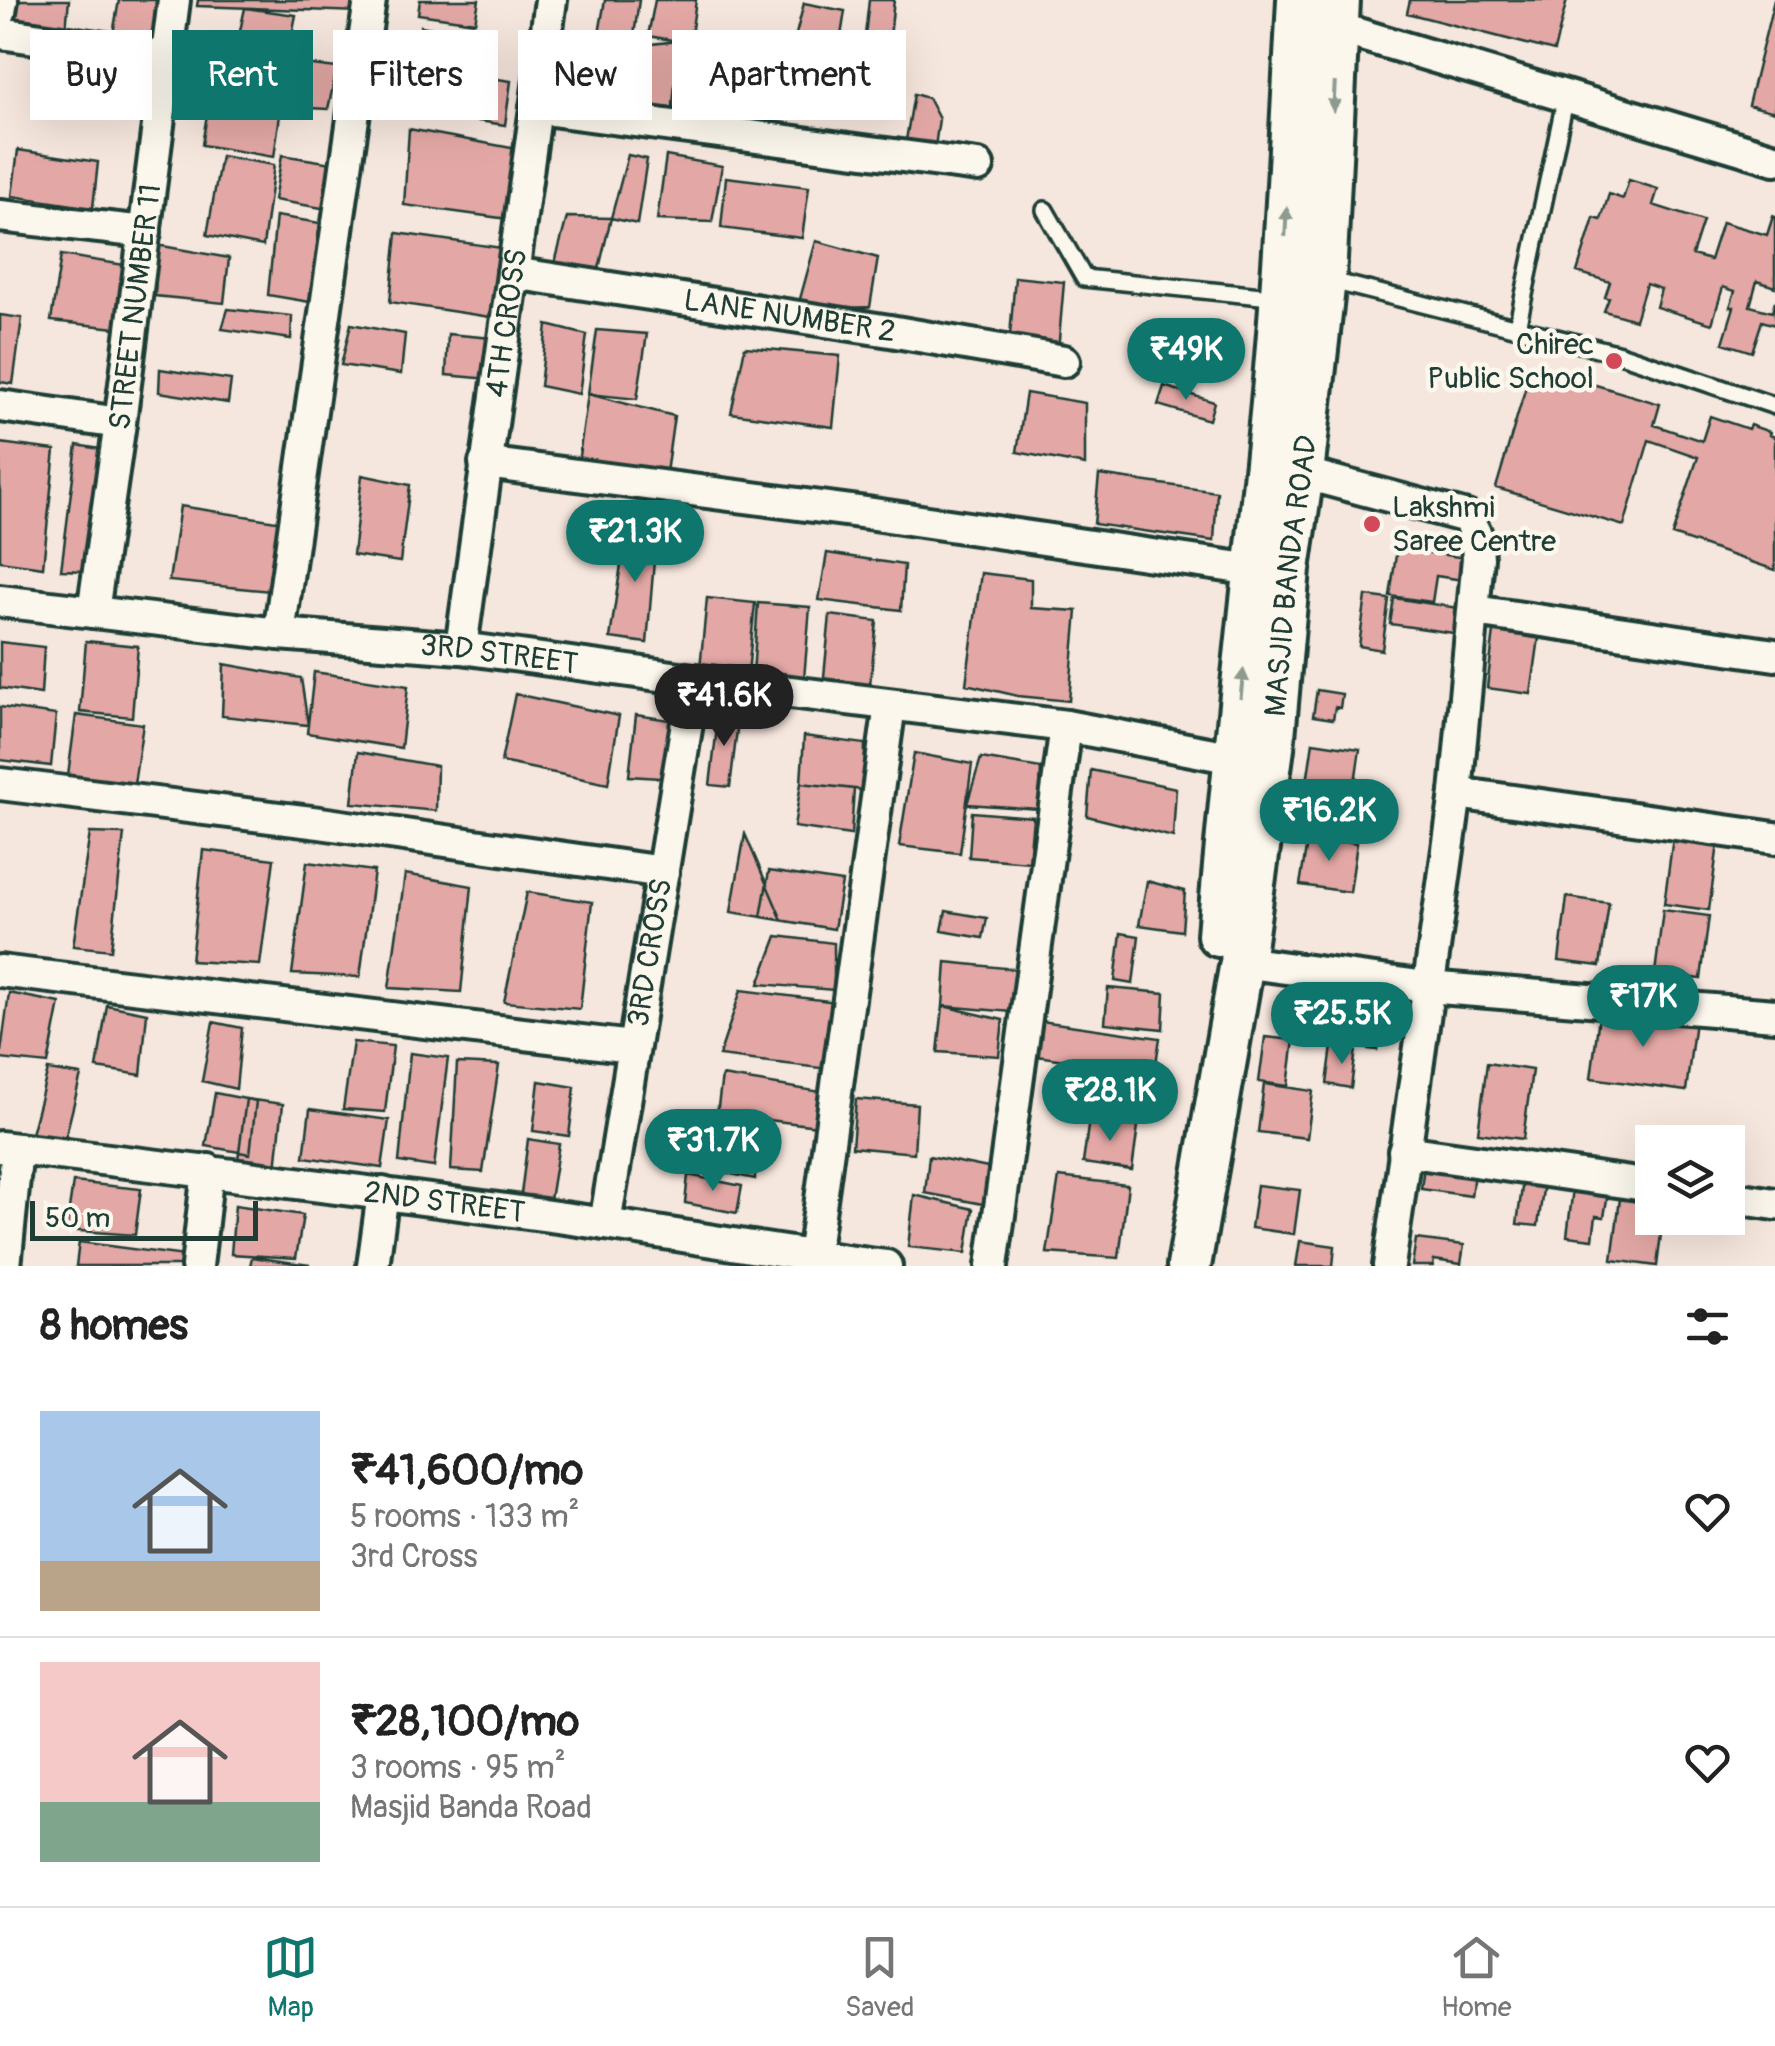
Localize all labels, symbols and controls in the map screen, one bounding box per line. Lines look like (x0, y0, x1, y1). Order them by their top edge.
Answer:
chip: Buy (30, 30, 152, 120)
chip: Rent (172, 30, 313, 120)
chip: Filters (333, 30, 498, 120)
chip: New (518, 30, 652, 120)
chip: Apartment (672, 30, 906, 120)
one-way arrow (1326, 82, 1342, 114)
street label: STREET NUMBER 11 (101, 182, 169, 432)
one-way arrow (1278, 205, 1294, 237)
street label: 4TH CROSS (478, 247, 535, 400)
street label: LANE NUMBER 2 (681, 282, 898, 351)
pin: ₹49K (1127, 318, 1245, 403)
place label: Chirec Public School (1427, 326, 1594, 397)
text: ₹49K (1149, 330, 1223, 370)
marker: Chirec Public School (1603, 350, 1625, 372)
street label: MASJID BANDA ROAD (1257, 433, 1325, 718)
place label: Lakshmi Saree Centre (1392, 489, 1556, 560)
pin: ₹21.3K (554, 500, 716, 585)
text: ₹21.3K (588, 512, 682, 552)
marker: Lakshmi Saree Centre (1361, 513, 1383, 535)
street label: 3RD STREET (419, 627, 580, 683)
pin: ₹41.6K (643, 664, 805, 749)
one-way arrow (1234, 668, 1250, 700)
text: ₹41.6K (676, 676, 772, 716)
pin: ₹16.2K (1248, 779, 1410, 864)
text: ₹16.2K (1282, 791, 1376, 831)
street label: 3RD CROSS (620, 876, 680, 1029)
pin: ₹17K (1584, 965, 1702, 1050)
text: ₹17K (1609, 977, 1677, 1017)
pin: ₹25.5K (1261, 982, 1423, 1067)
text: ₹25.5K (1293, 994, 1391, 1034)
pin: ₹28.1K (1029, 1059, 1191, 1144)
text: ₹28.1K (1064, 1071, 1156, 1111)
pin: ₹31.7K (632, 1109, 794, 1194)
text: ₹31.7K (667, 1121, 759, 1161)
map controls (1635, 1125, 1745, 1235)
button: layers (1635, 1125, 1745, 1235)
street label: 2ND STREET (362, 1173, 527, 1231)
scale bar (30, 1196, 258, 1240)
text: 50 m (45, 1201, 110, 1236)
icon: filters (1680, 1299, 1735, 1354)
text: 8 homes (40, 1300, 188, 1352)
text: ₹41,600/mo (350, 1445, 583, 1497)
icon: home (120, 1451, 240, 1571)
icon: heart (1680, 1484, 1735, 1539)
text: 5 rooms · 133 m² (350, 1497, 580, 1537)
text: 3rd Cross (350, 1537, 478, 1577)
text: ₹28,100/mo (350, 1696, 579, 1748)
icon: home (120, 1702, 240, 1822)
icon: heart (1680, 1735, 1735, 1790)
text: 3 rooms · 95 m² (350, 1748, 566, 1788)
text: Masjid Banda Road (350, 1788, 592, 1828)
tab: Map (263, 1930, 318, 2025)
tab: Saved (845, 1930, 914, 2025)
tab: Home (1441, 1930, 1512, 2025)

